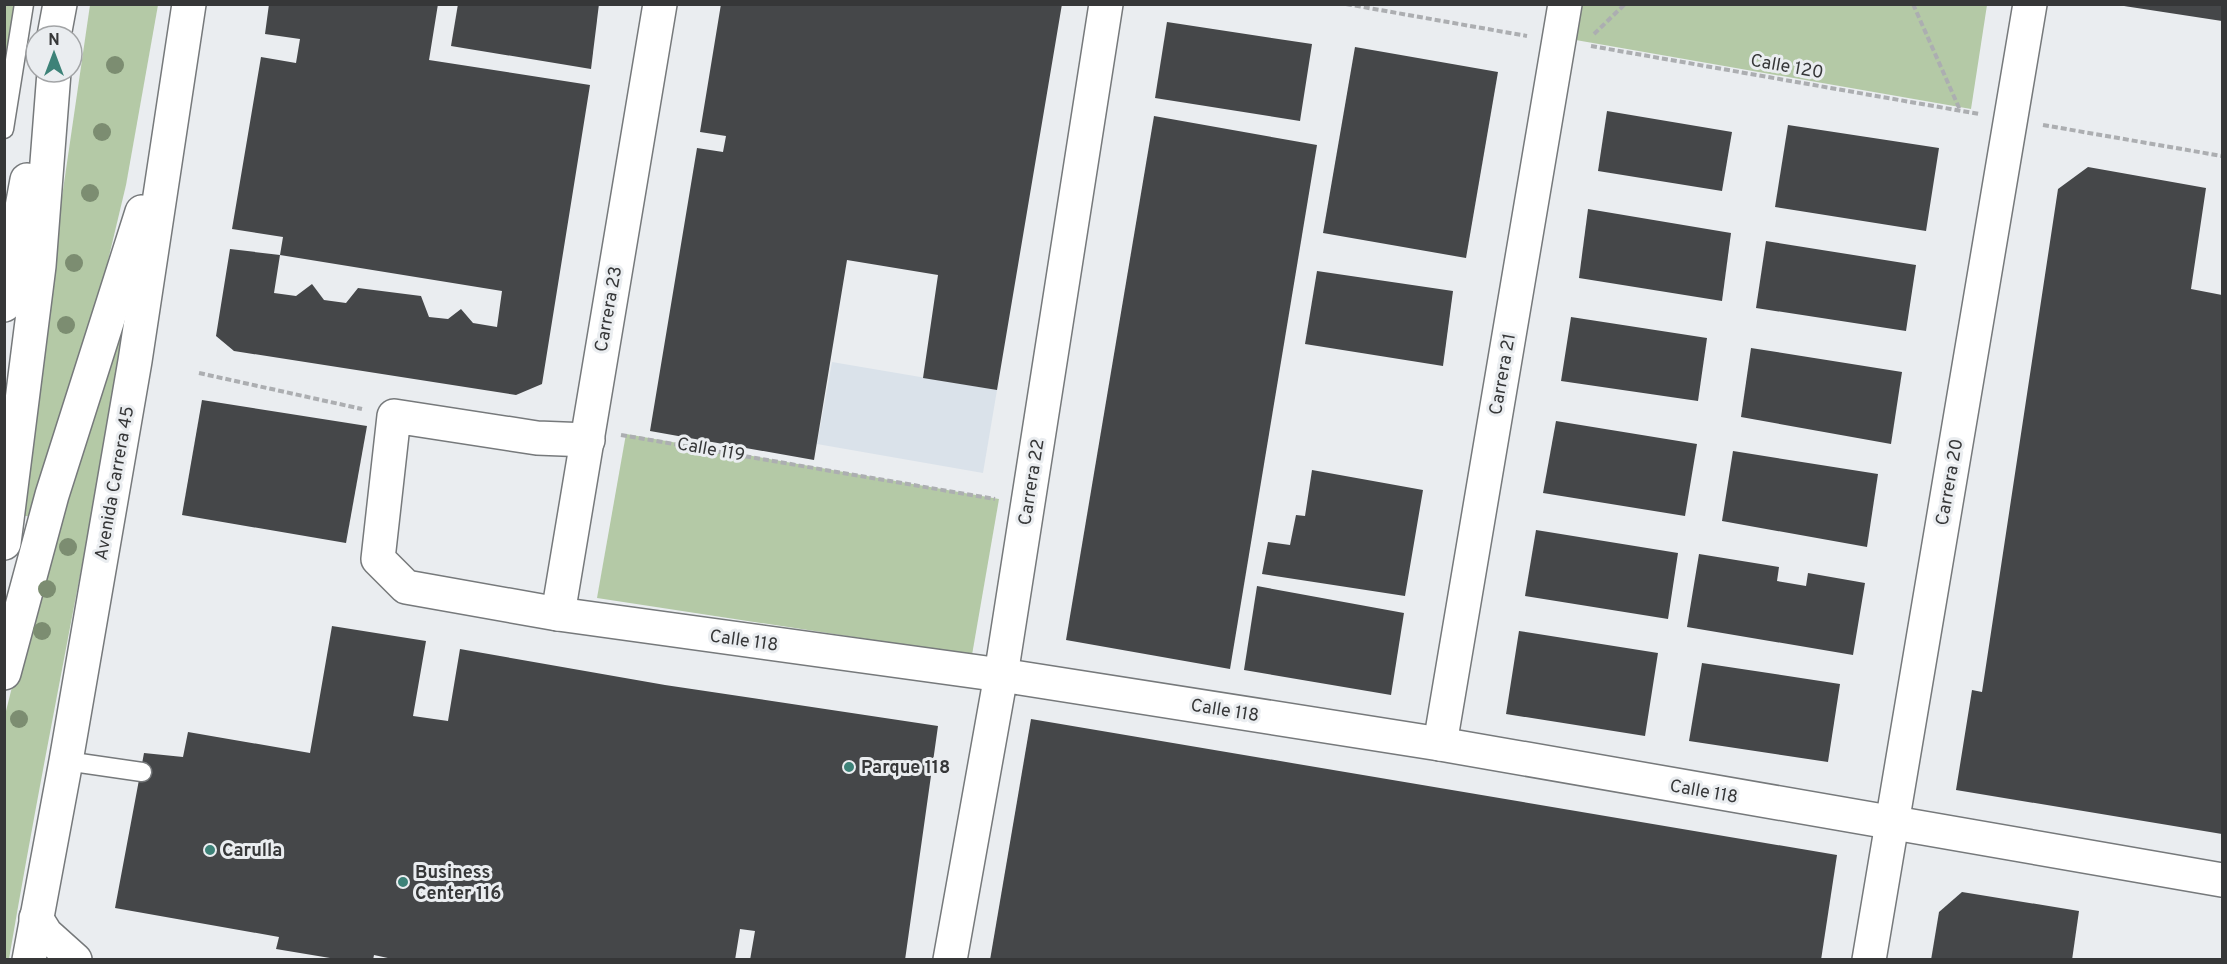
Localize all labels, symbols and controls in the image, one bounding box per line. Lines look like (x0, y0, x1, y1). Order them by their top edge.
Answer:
north arrow (24, 24, 84, 84)
text: N (48, 31, 60, 51)
street label: Calle 120 (1748, 50, 1825, 85)
street label: Carrera 23 (591, 264, 628, 354)
street label: Carrera 21 (1485, 332, 1522, 417)
street label: Avenida Carrera 45 (91, 404, 140, 562)
street label: Calle 119 (675, 433, 747, 468)
street label: Carrera 22 (1014, 437, 1051, 527)
street label: Carrera 20 (1932, 437, 1969, 527)
street label: Calle 118 (708, 625, 780, 658)
street label: Calle 118 (1189, 695, 1261, 728)
place label: Parque 118 (861, 757, 950, 780)
marker: Parque 118 (842, 760, 856, 774)
street label: Calle 118 (1668, 775, 1740, 810)
place label: Carulla (222, 840, 282, 863)
marker: Carulla (203, 843, 217, 857)
place label: Business Center 116 (415, 862, 501, 906)
marker: Business Center 116 (396, 875, 410, 889)

